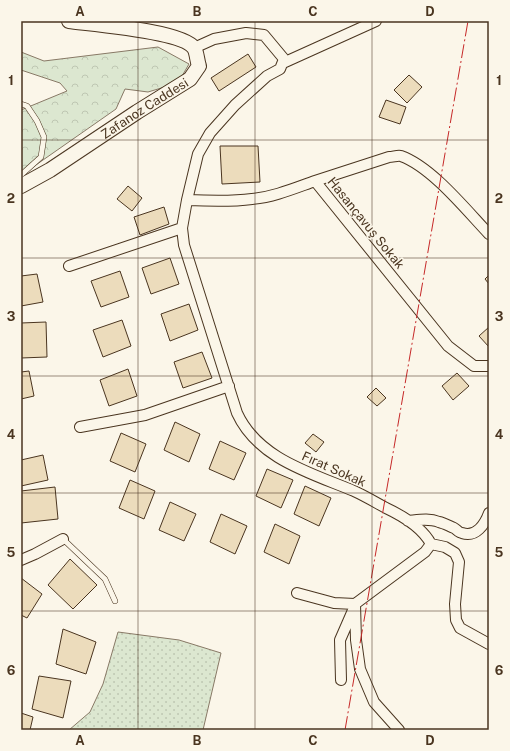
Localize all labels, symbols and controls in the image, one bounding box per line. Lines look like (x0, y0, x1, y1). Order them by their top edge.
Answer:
text: A (75, 4, 85, 19)
text: B (193, 4, 202, 19)
text: C (308, 4, 318, 19)
text: D (425, 4, 435, 19)
text: 1 (8, 73, 14, 88)
text: 1 (496, 73, 502, 88)
street label: Zafanoz Caddesi (98, 75, 191, 142)
street label: Hasançavuş Sokak (324, 174, 408, 272)
text: 2 (7, 191, 15, 206)
text: 2 (495, 191, 503, 206)
text: 3 (7, 309, 16, 324)
text: 3 (495, 309, 504, 324)
text: 4 (7, 427, 16, 442)
text: 4 (495, 427, 504, 442)
street label: Fırat Sokak (300, 448, 368, 490)
text: 5 (7, 545, 16, 560)
text: 5 (495, 545, 504, 560)
text: 6 (7, 663, 16, 678)
text: 6 (495, 663, 504, 678)
text: A (75, 733, 85, 748)
text: B (193, 733, 202, 748)
text: C (308, 733, 318, 748)
text: D (425, 733, 435, 748)

